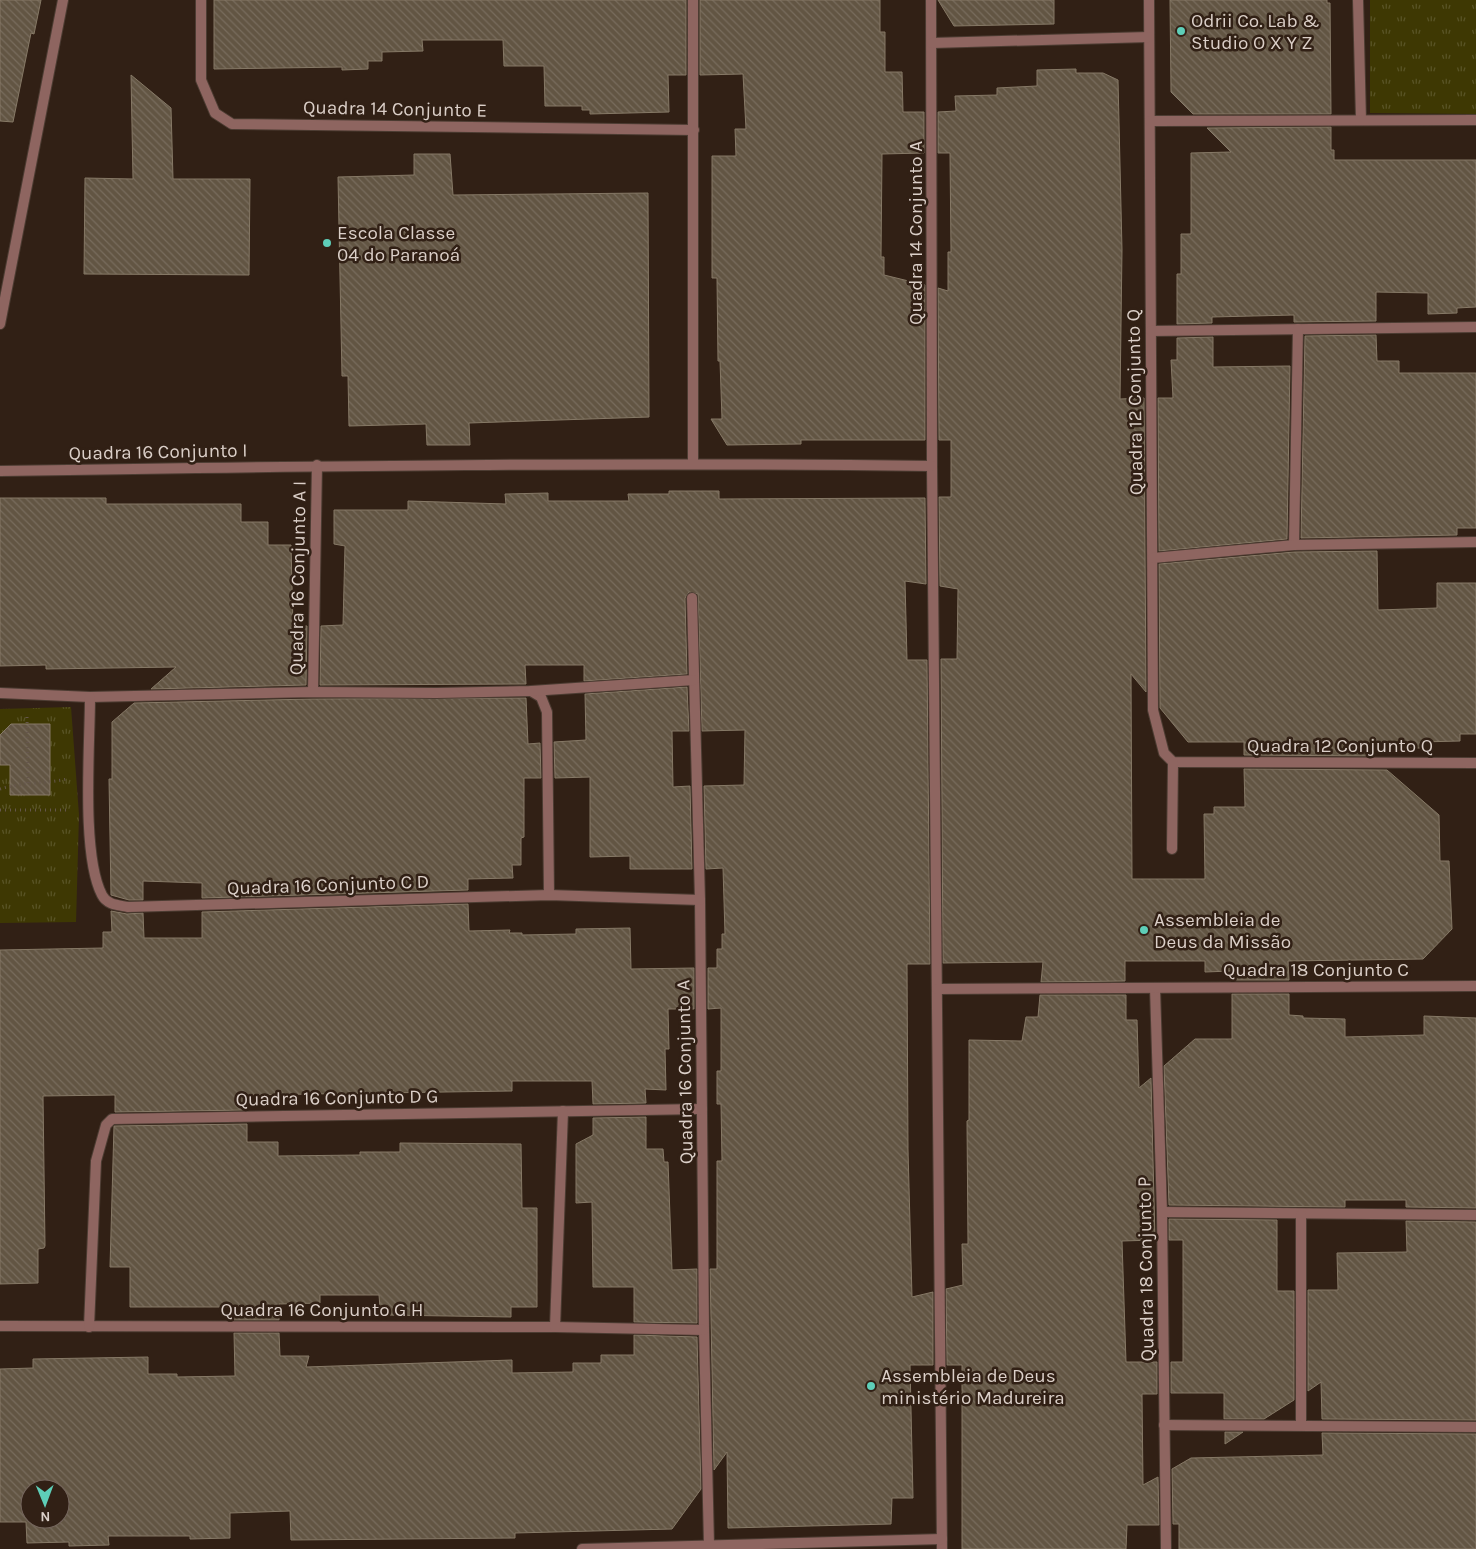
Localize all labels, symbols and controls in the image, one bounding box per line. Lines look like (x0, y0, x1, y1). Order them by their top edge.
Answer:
place label: Odrii Co. Lab & Studio O X Y Z (1191, 10, 1320, 54)
marker: Odrii Co. Lab & Studio O X Y Z (1175, 25, 1187, 37)
street label: Quadra 14 Conjunto E (303, 96, 487, 122)
street label: Quadra 14 Conjunto A (905, 141, 927, 325)
place label: Escola Classe 04 do Paranoá (337, 222, 460, 266)
marker: Escola Classe 04 do Paranoá (321, 237, 333, 249)
street label: Quadra 12 Conjunto Q (1122, 309, 1148, 495)
street label: Quadra 16 Conjunto I (68, 439, 248, 465)
street label: Quadra 16 Conjunto A I (285, 481, 311, 675)
street label: Quadra 12 Conjunto Q (1247, 735, 1433, 757)
street label: Quadra 16 Conjunto C D (227, 870, 429, 900)
place label: Assembleia de Deus da Missão (1154, 909, 1291, 953)
marker: Assembleia de Deus da Missão (1138, 924, 1150, 936)
street label: Quadra 18 Conjunto C (1223, 959, 1409, 981)
street label: Quadra 16 Conjunto A (672, 979, 698, 1164)
street label: Quadra 16 Conjunto D G (235, 1085, 439, 1111)
street label: Quadra 18 Conjunto P (1133, 1176, 1159, 1362)
street label: Quadra 16 Conjunto G H (220, 1299, 424, 1321)
place label: Assembleia de Deus ministério Madureira (881, 1365, 1065, 1409)
marker: Assembleia de Deus ministério Madureira (865, 1380, 877, 1392)
north arrow (20, 1479, 70, 1529)
text: N (40, 1508, 50, 1525)

